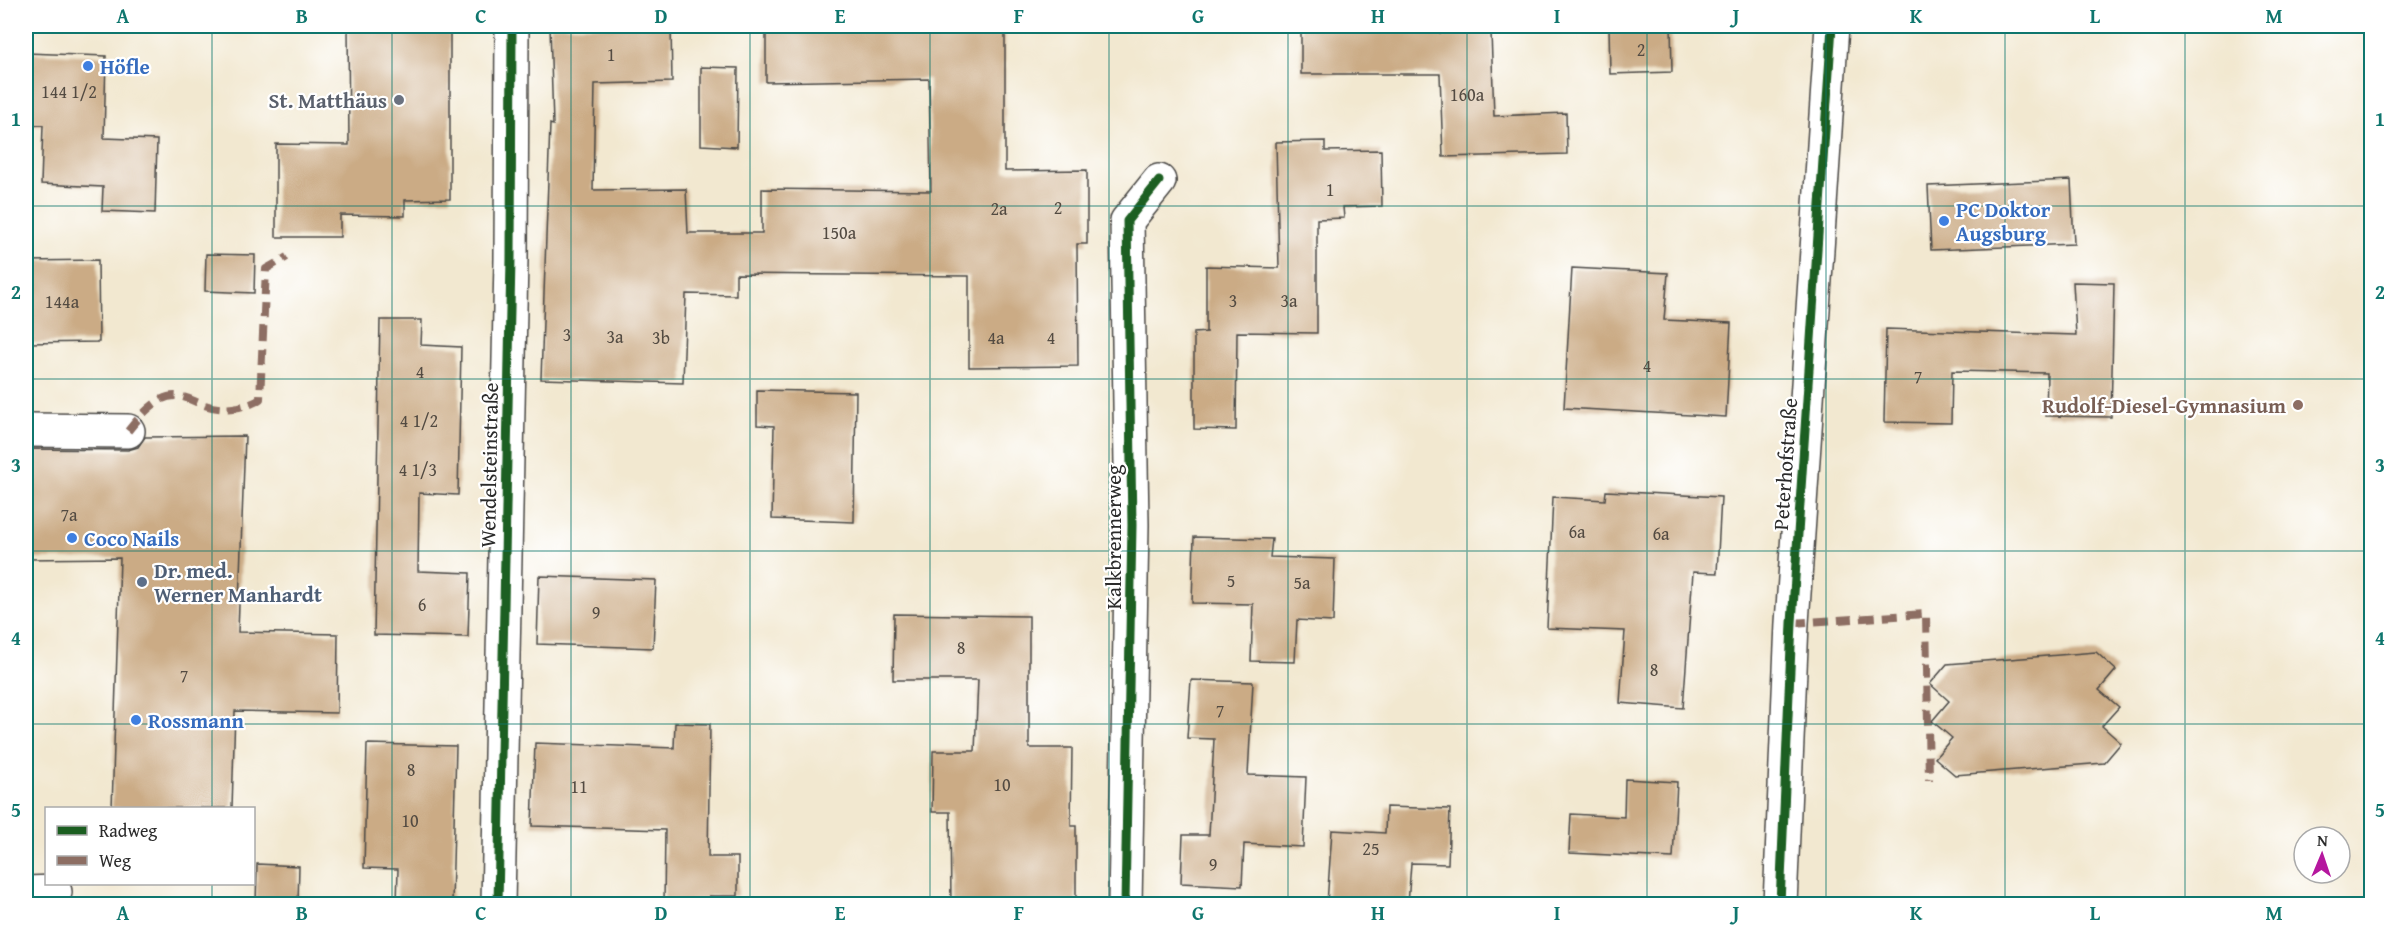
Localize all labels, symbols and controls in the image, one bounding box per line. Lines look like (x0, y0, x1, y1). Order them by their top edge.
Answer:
text: A (117, 1, 130, 30)
text: B (296, 1, 308, 30)
text: C (475, 1, 487, 30)
text: D (654, 1, 668, 30)
text: E (835, 1, 846, 30)
text: F (1014, 1, 1024, 30)
text: G (1192, 1, 1204, 30)
text: H (1371, 1, 1385, 30)
text: I (1554, 1, 1560, 30)
text: J (1730, 1, 1740, 30)
text: K (1910, 1, 1923, 30)
text: L (2090, 1, 2101, 30)
text: M (2265, 1, 2283, 30)
house number: 2 (1637, 36, 1645, 63)
house number: 1 (607, 41, 615, 68)
place label: Höfle (100, 51, 150, 82)
marker: Höfle (81, 59, 95, 73)
house number: 144 1/2 (41, 78, 97, 105)
house number: 160a (1450, 81, 1485, 108)
place label: St. Matthäus (269, 85, 387, 116)
marker: St. Matthäus (392, 93, 406, 107)
text: 1 (11, 104, 21, 133)
text: 1 (2375, 104, 2385, 133)
house number: 1 (1326, 176, 1334, 203)
house number: 2 (1054, 194, 1062, 221)
place label: PC Doktor Augsburg (1956, 194, 2051, 249)
house number: 2a (990, 195, 1008, 222)
marker: PC Doktor Augsburg (1937, 214, 1951, 228)
house number: 150a (822, 219, 857, 246)
text: 2 (11, 277, 21, 306)
text: 2 (2375, 277, 2385, 306)
house number: 3 (1229, 287, 1237, 314)
house number: 3a (1280, 287, 1298, 314)
house number: 144a (45, 288, 80, 315)
house number: 3 (563, 321, 571, 348)
house number: 3a (606, 323, 624, 350)
house number: 3b (652, 324, 670, 351)
house number: 4a (987, 324, 1005, 351)
house number: 4 (1047, 324, 1055, 351)
house number: 4 (1643, 352, 1651, 379)
house number: 4 (416, 358, 424, 385)
house number: 7 (1914, 363, 1922, 390)
street label: Wendelsteinstraße (472, 382, 506, 548)
place label: Rudolf-Diesel-Gymnasium (2042, 390, 2286, 421)
street label: Peterhofstraße (1765, 397, 1805, 531)
marker: Rudolf-Diesel-Gymnasium (2291, 398, 2305, 412)
house number: 4 1/2 (400, 407, 438, 434)
text: 3 (11, 450, 21, 479)
text: 3 (2375, 450, 2385, 479)
house number: 4 1/3 (399, 456, 437, 483)
street label: Kalkbrennerweg (1098, 464, 1129, 609)
house number: 7a (60, 501, 78, 528)
house number: 6a (1568, 518, 1586, 545)
house number: 6a (1652, 520, 1670, 547)
place label: Coco Nails (84, 523, 179, 554)
marker: Coco Nails (65, 531, 79, 545)
place label: Dr. med. Werner Manhardt (154, 555, 322, 610)
house number: 5 (1227, 567, 1235, 594)
house number: 5a (1293, 569, 1311, 596)
marker: Dr. med. Werner Manhardt (135, 575, 149, 589)
house number: 6 (418, 591, 426, 618)
house number: 9 (592, 599, 600, 626)
text: 4 (11, 623, 21, 652)
text: 4 (2375, 623, 2385, 652)
house number: 8 (957, 634, 965, 661)
house number: 8 (1650, 656, 1658, 683)
house number: 7 (180, 662, 188, 689)
house number: 7 (1216, 697, 1224, 724)
place label: Rossmann (148, 705, 244, 736)
marker: Rossmann (129, 713, 143, 727)
house number: 8 (407, 756, 415, 783)
house number: 10 (993, 771, 1011, 798)
house number: 11 (570, 773, 588, 800)
text: 5 (11, 795, 21, 824)
text: 5 (2375, 795, 2385, 824)
legend (45, 807, 255, 885)
house number: 10 (401, 807, 419, 834)
text: Radweg (99, 817, 157, 844)
north arrow (2292, 825, 2352, 885)
text: N (2317, 828, 2329, 852)
house number: 25 (1362, 835, 1380, 862)
text: Weg (99, 847, 131, 874)
house number: 9 (1209, 851, 1217, 878)
text: A (117, 898, 130, 927)
text: B (296, 898, 308, 927)
text: C (475, 898, 487, 927)
text: D (654, 898, 668, 927)
text: E (835, 898, 846, 927)
text: F (1014, 898, 1024, 927)
text: G (1192, 898, 1204, 927)
text: H (1371, 898, 1385, 927)
text: I (1554, 898, 1560, 927)
text: J (1730, 898, 1740, 927)
text: K (1910, 898, 1923, 927)
text: L (2090, 898, 2101, 927)
text: M (2265, 898, 2283, 927)

